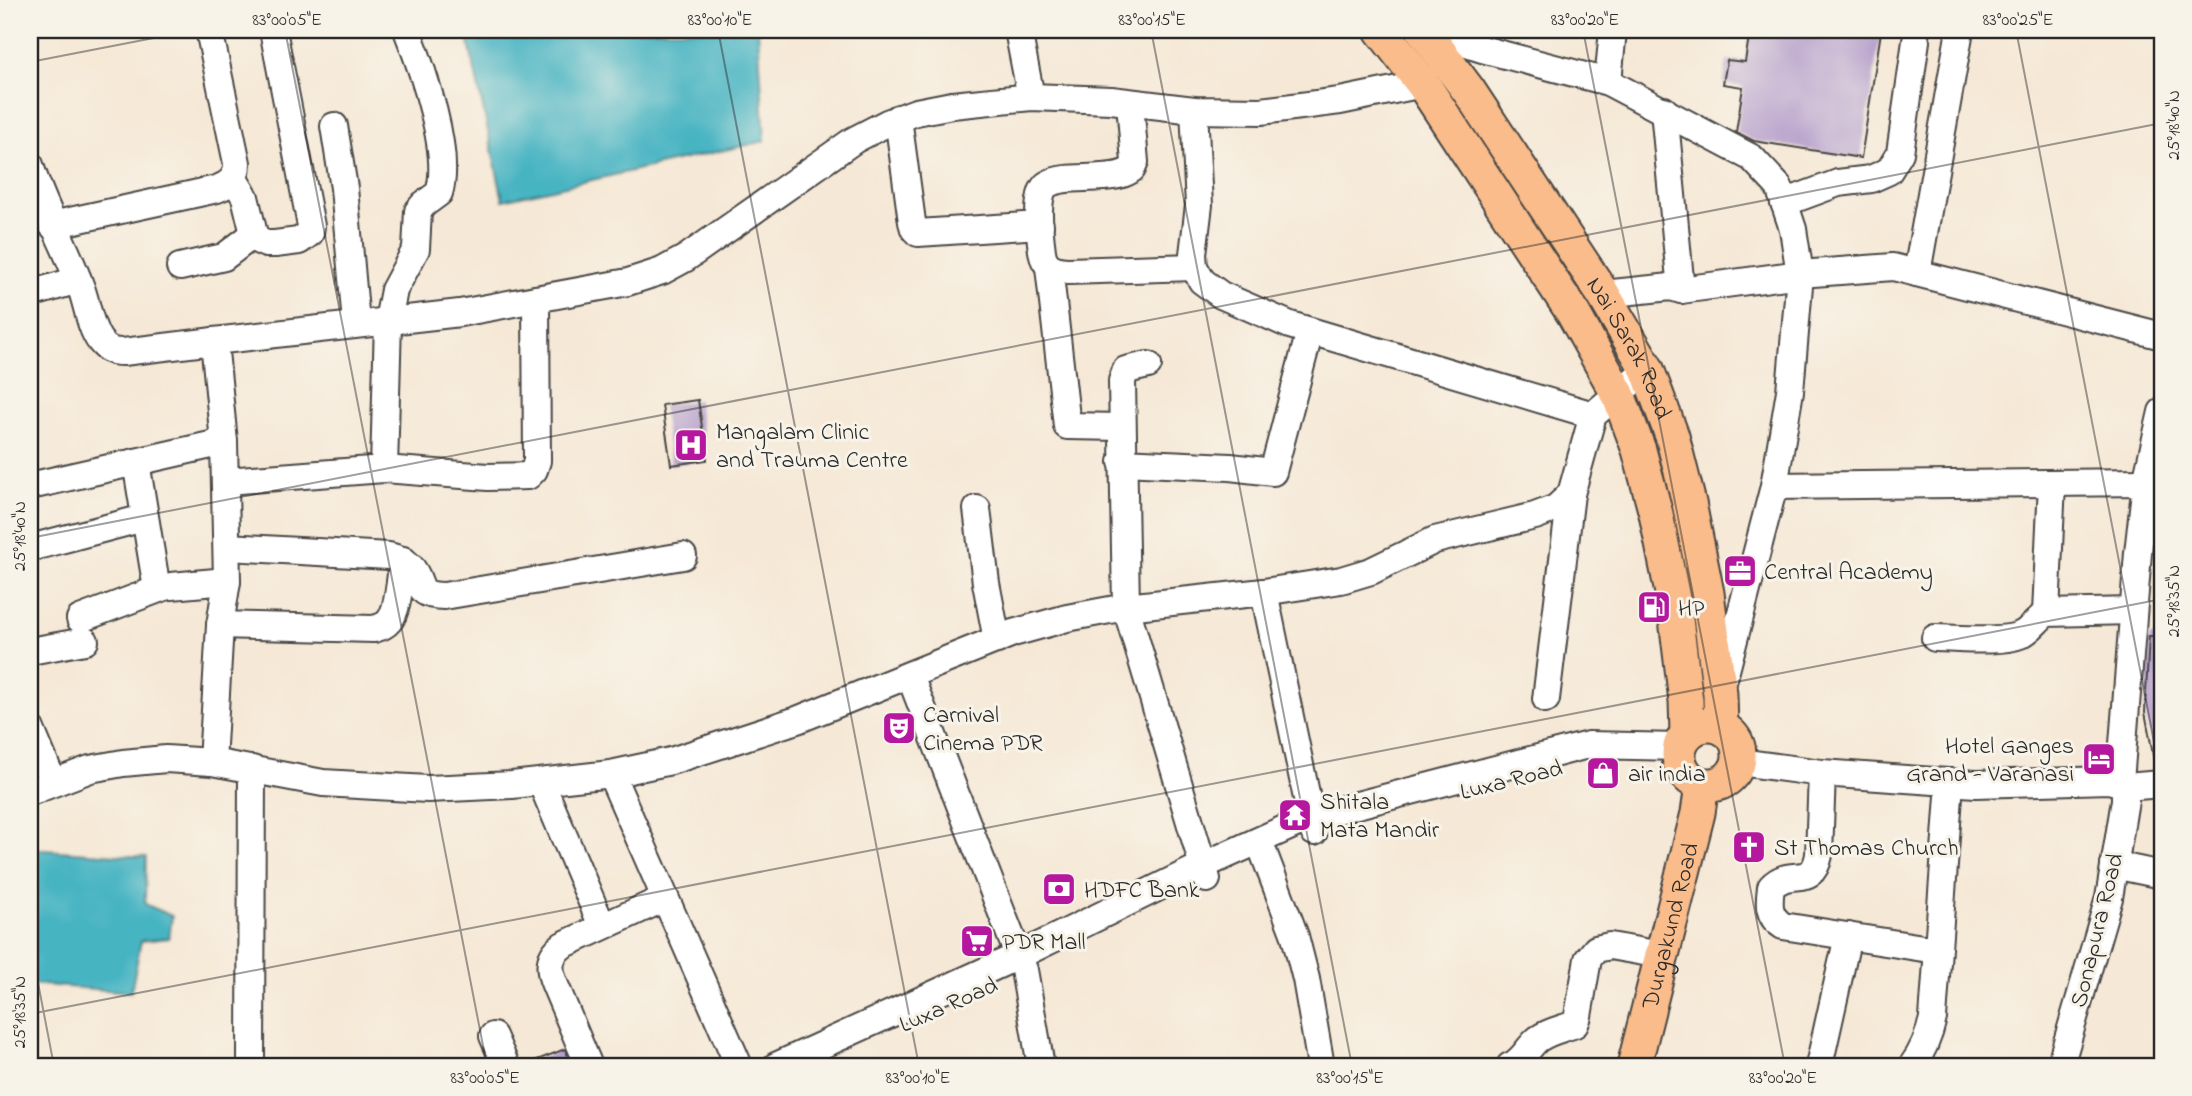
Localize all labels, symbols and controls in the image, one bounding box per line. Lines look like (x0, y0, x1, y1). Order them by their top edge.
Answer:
text: 83°00'05"E (252, 8, 322, 34)
text: 83°00'10"E (687, 8, 753, 34)
text: 83°00'15"E (1118, 8, 1186, 34)
text: 83°00'20"E (1551, 8, 1619, 34)
text: 83°00'25"E (1983, 8, 2053, 34)
text: 25°18'40"N (2162, 90, 2188, 160)
street label: Nai Sarak Road (1576, 271, 1679, 425)
place label: Mangalam Clinic and Trauma Centre (716, 416, 908, 479)
hospital icon: Mangalam Clinic and Trauma Centre (672, 426, 710, 464)
text: 25°18'40"N (8, 501, 34, 571)
office icon: Central Academy (1721, 552, 1759, 590)
place label: Central Academy (1764, 556, 1933, 592)
text: 25°18'35"N (2162, 565, 2188, 637)
fuel station icon: HP (1635, 588, 1673, 626)
place label: HP (1678, 592, 1705, 627)
place label: Carnival Cinema PDR (923, 699, 1043, 762)
theatre icon: Carnival Cinema PDR (880, 709, 918, 747)
place label: Hotel Ganges Grand - Varanasi (1906, 730, 2074, 793)
hotel icon: Hotel Ganges Grand - Varanasi (2080, 740, 2118, 778)
street label: Luxa Road (1457, 752, 1567, 811)
shop icon: air india (1584, 754, 1622, 792)
place label: air india (1628, 758, 1706, 793)
place label: Shitala Mata Mandir (1320, 786, 1440, 849)
temple icon: Shitala Mata Mandir (1276, 796, 1314, 834)
church icon: St Thomas Church (1730, 828, 1768, 866)
place label: St Thomas Church (1774, 832, 1959, 867)
street label: Durgakund Road (1634, 839, 1710, 1014)
street label: Sonapura Road (2062, 849, 2135, 1011)
bank icon: HDFC Bank (1040, 870, 1078, 908)
place label: HDFC Bank (1084, 874, 1200, 909)
supermarket icon: PDR Mall (958, 922, 996, 960)
place label: PDR Mall (1002, 926, 1086, 961)
street label: Luxa Road (894, 969, 1004, 1044)
text: 25°18'35"N (8, 976, 34, 1048)
text: 83°00'05"E (450, 1066, 520, 1092)
text: 83°00'10"E (885, 1066, 951, 1092)
text: 83°00'15"E (1316, 1066, 1384, 1092)
text: 83°00'20"E (1749, 1066, 1817, 1092)

